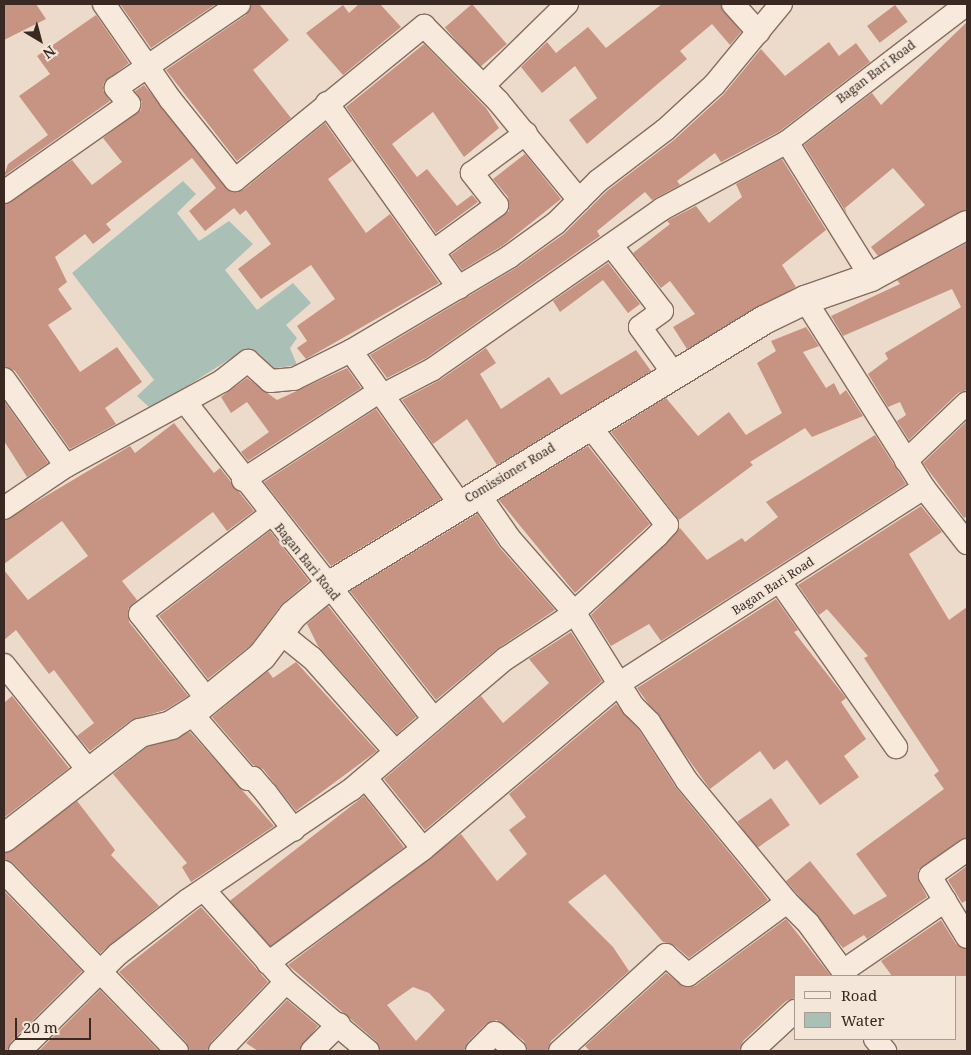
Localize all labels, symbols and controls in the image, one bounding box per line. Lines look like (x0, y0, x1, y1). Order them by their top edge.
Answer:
north arrow (15, 15, 65, 65)
street label: Bagan Bari Road (834, 38, 918, 106)
text: N (39, 41, 59, 63)
street label: Comissioner Road (462, 440, 558, 506)
street label: Bagan Bari Road (272, 521, 342, 603)
street label: Bagan Bari Road (729, 554, 817, 618)
legend (794, 975, 956, 1040)
text: Road (841, 985, 877, 1005)
scale bar (18, 1008, 94, 1040)
text: Water (841, 1010, 884, 1030)
text: 20 m (23, 1017, 58, 1037)

